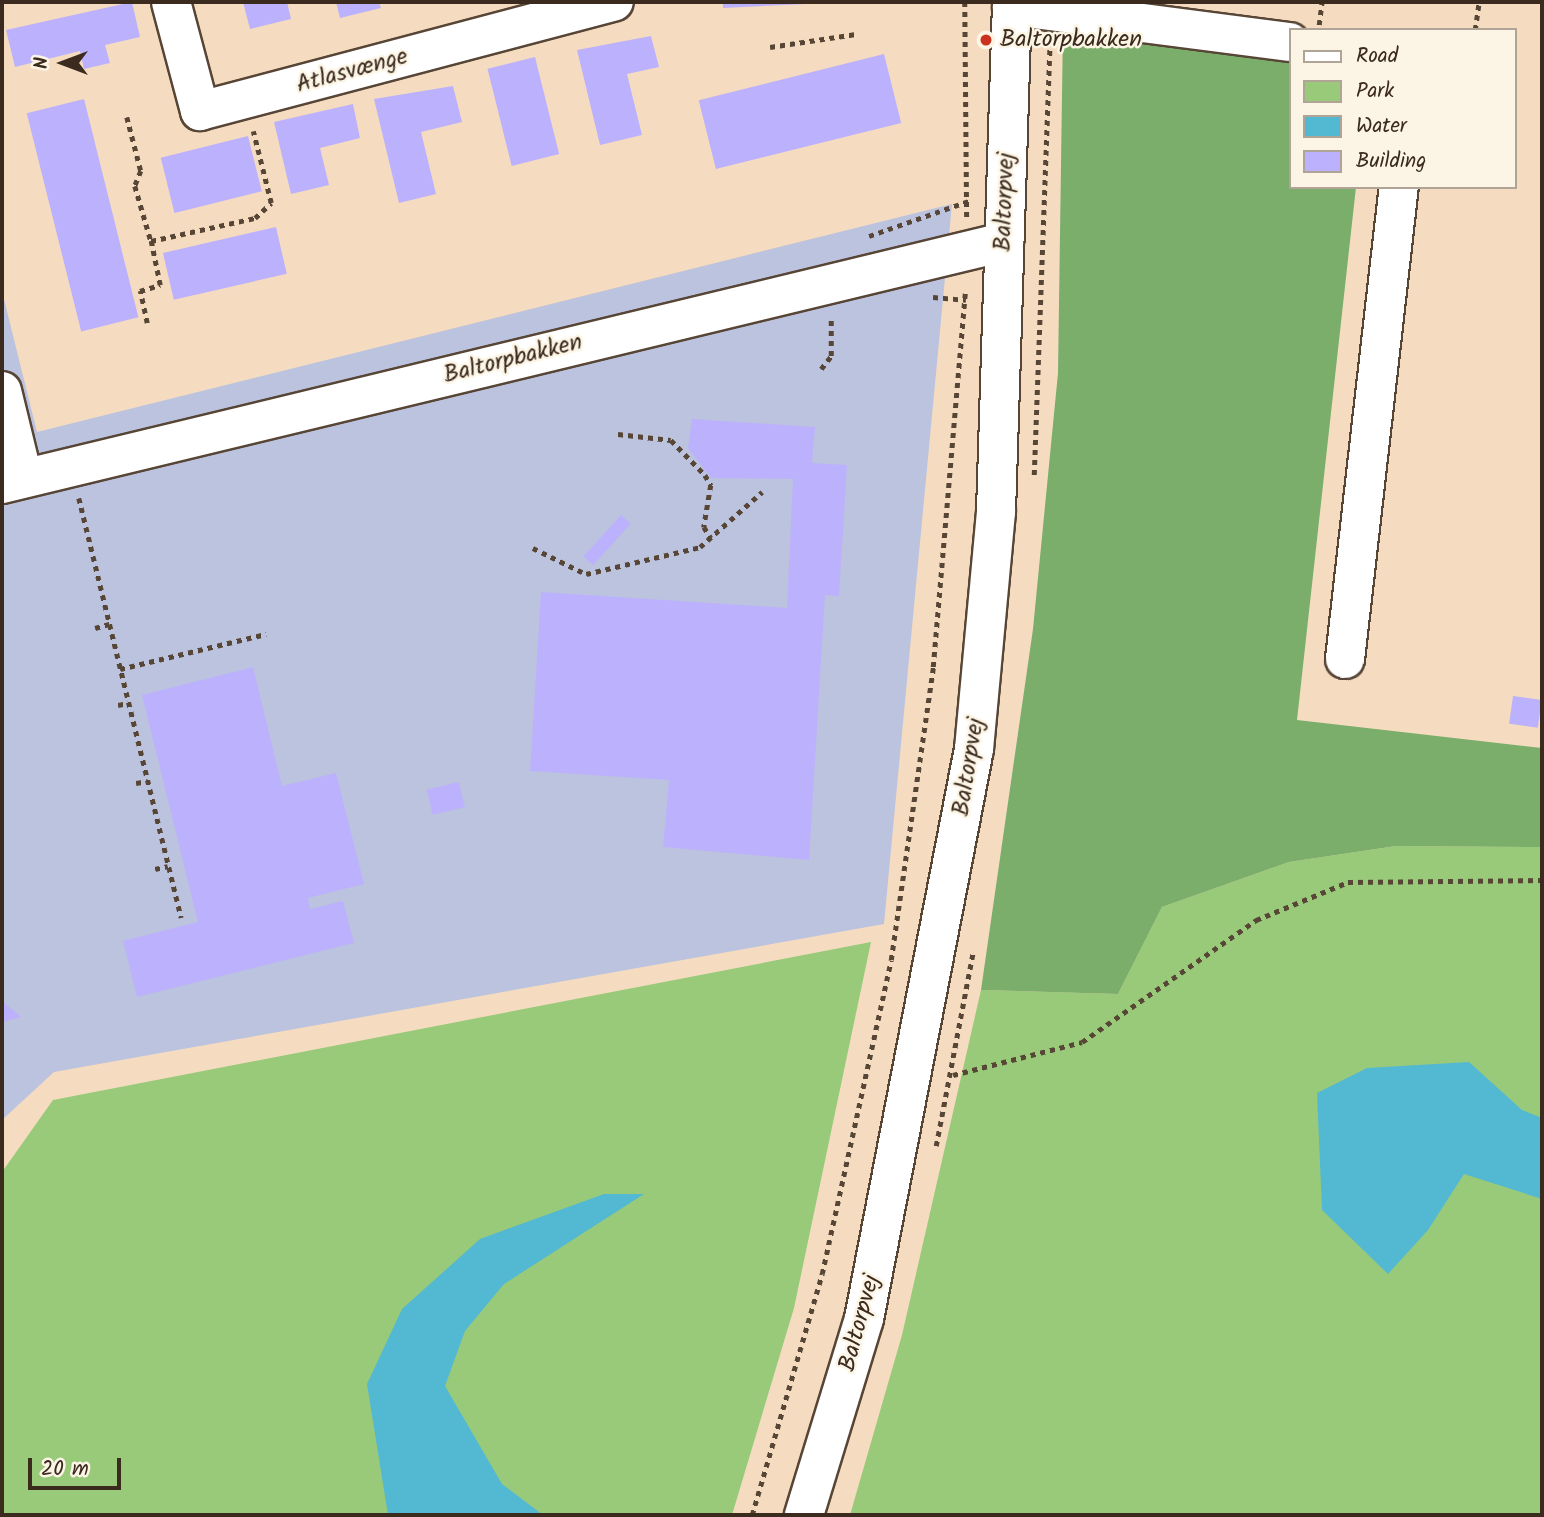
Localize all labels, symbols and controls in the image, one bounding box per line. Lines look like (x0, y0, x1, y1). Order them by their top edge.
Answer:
place label: Baltorpbakken (1000, 26, 1142, 54)
north arrow (28, 28, 98, 98)
legend (1288, 28, 1516, 189)
marker: Baltorpbakken (978, 32, 994, 48)
text: Road (1356, 40, 1398, 73)
street label: Atlasvænge (293, 42, 411, 100)
text: N (27, 57, 57, 69)
text: Park (1356, 75, 1394, 108)
text: Water (1356, 110, 1407, 143)
text: Building (1356, 145, 1426, 178)
street label: Baltorpvej (989, 152, 1021, 252)
street label: Baltorpbakken (441, 328, 585, 390)
street label: Baltorpvej (947, 716, 991, 818)
street label: Baltorpvej (833, 1271, 887, 1375)
scale bar (32, 1444, 124, 1488)
text: 20 m (41, 1453, 89, 1486)

